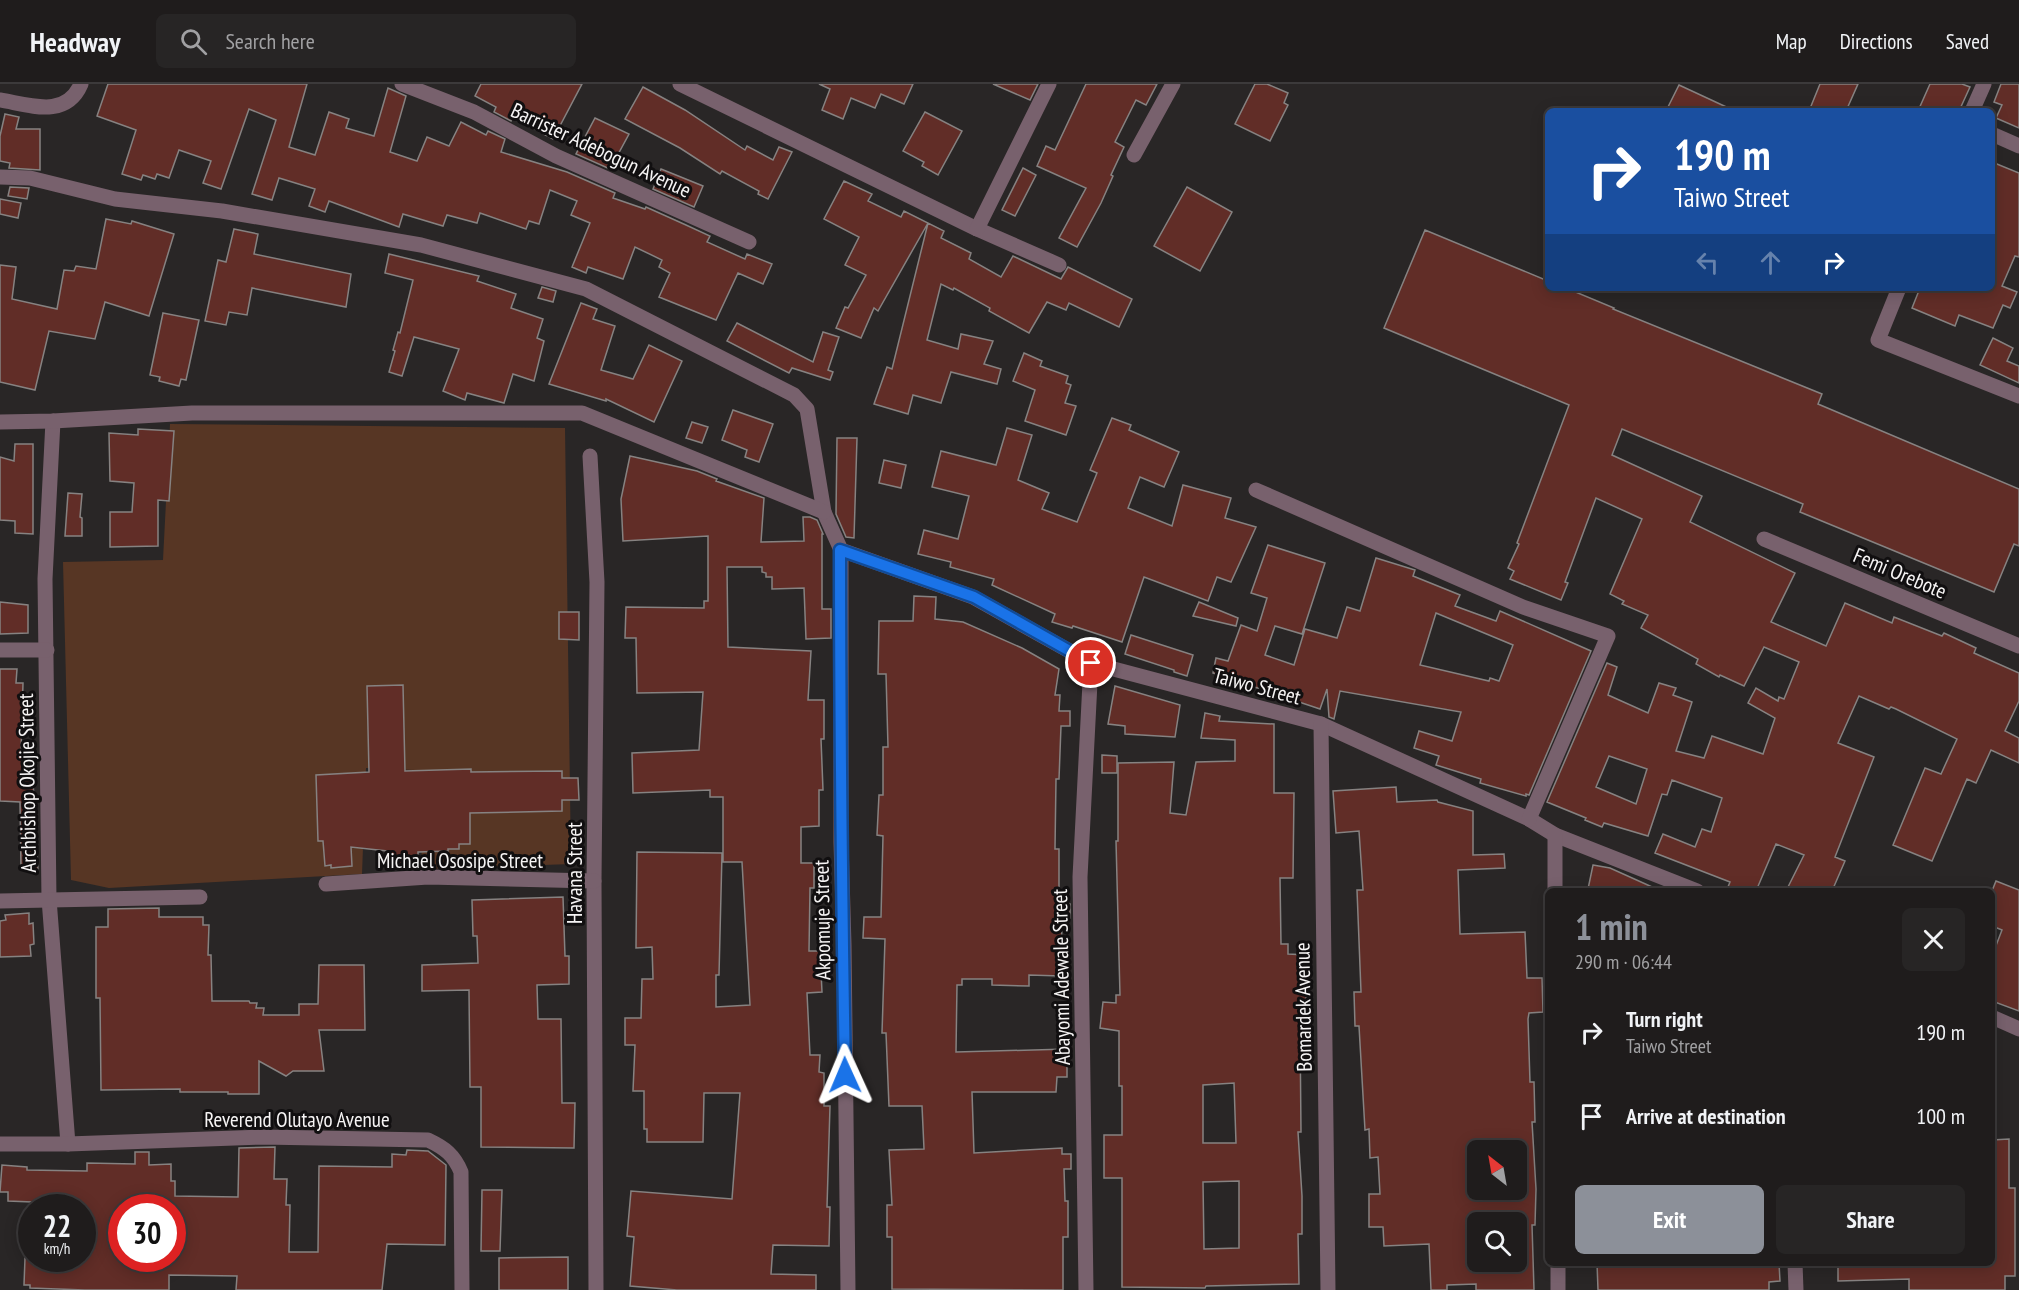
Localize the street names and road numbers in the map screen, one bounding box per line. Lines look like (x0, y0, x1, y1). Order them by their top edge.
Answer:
street label: Barrister Adebogun Avenue (507, 96, 695, 204)
street label: Femi Orebote (1849, 541, 1951, 605)
street label: Taiwo Street (1210, 661, 1304, 711)
street label: Archbishop Okojie Street (12, 693, 42, 873)
street label: Havana Street (561, 822, 588, 924)
street label: Michael Ososipe Street (377, 847, 543, 874)
street label: Akpomuje Street (807, 859, 837, 980)
street label: Abayomi Adewale Street (1046, 888, 1076, 1065)
street label: Bomardek Avenue (1288, 942, 1318, 1072)
street label: Reverend Olutayo Avenue (204, 1106, 390, 1133)

